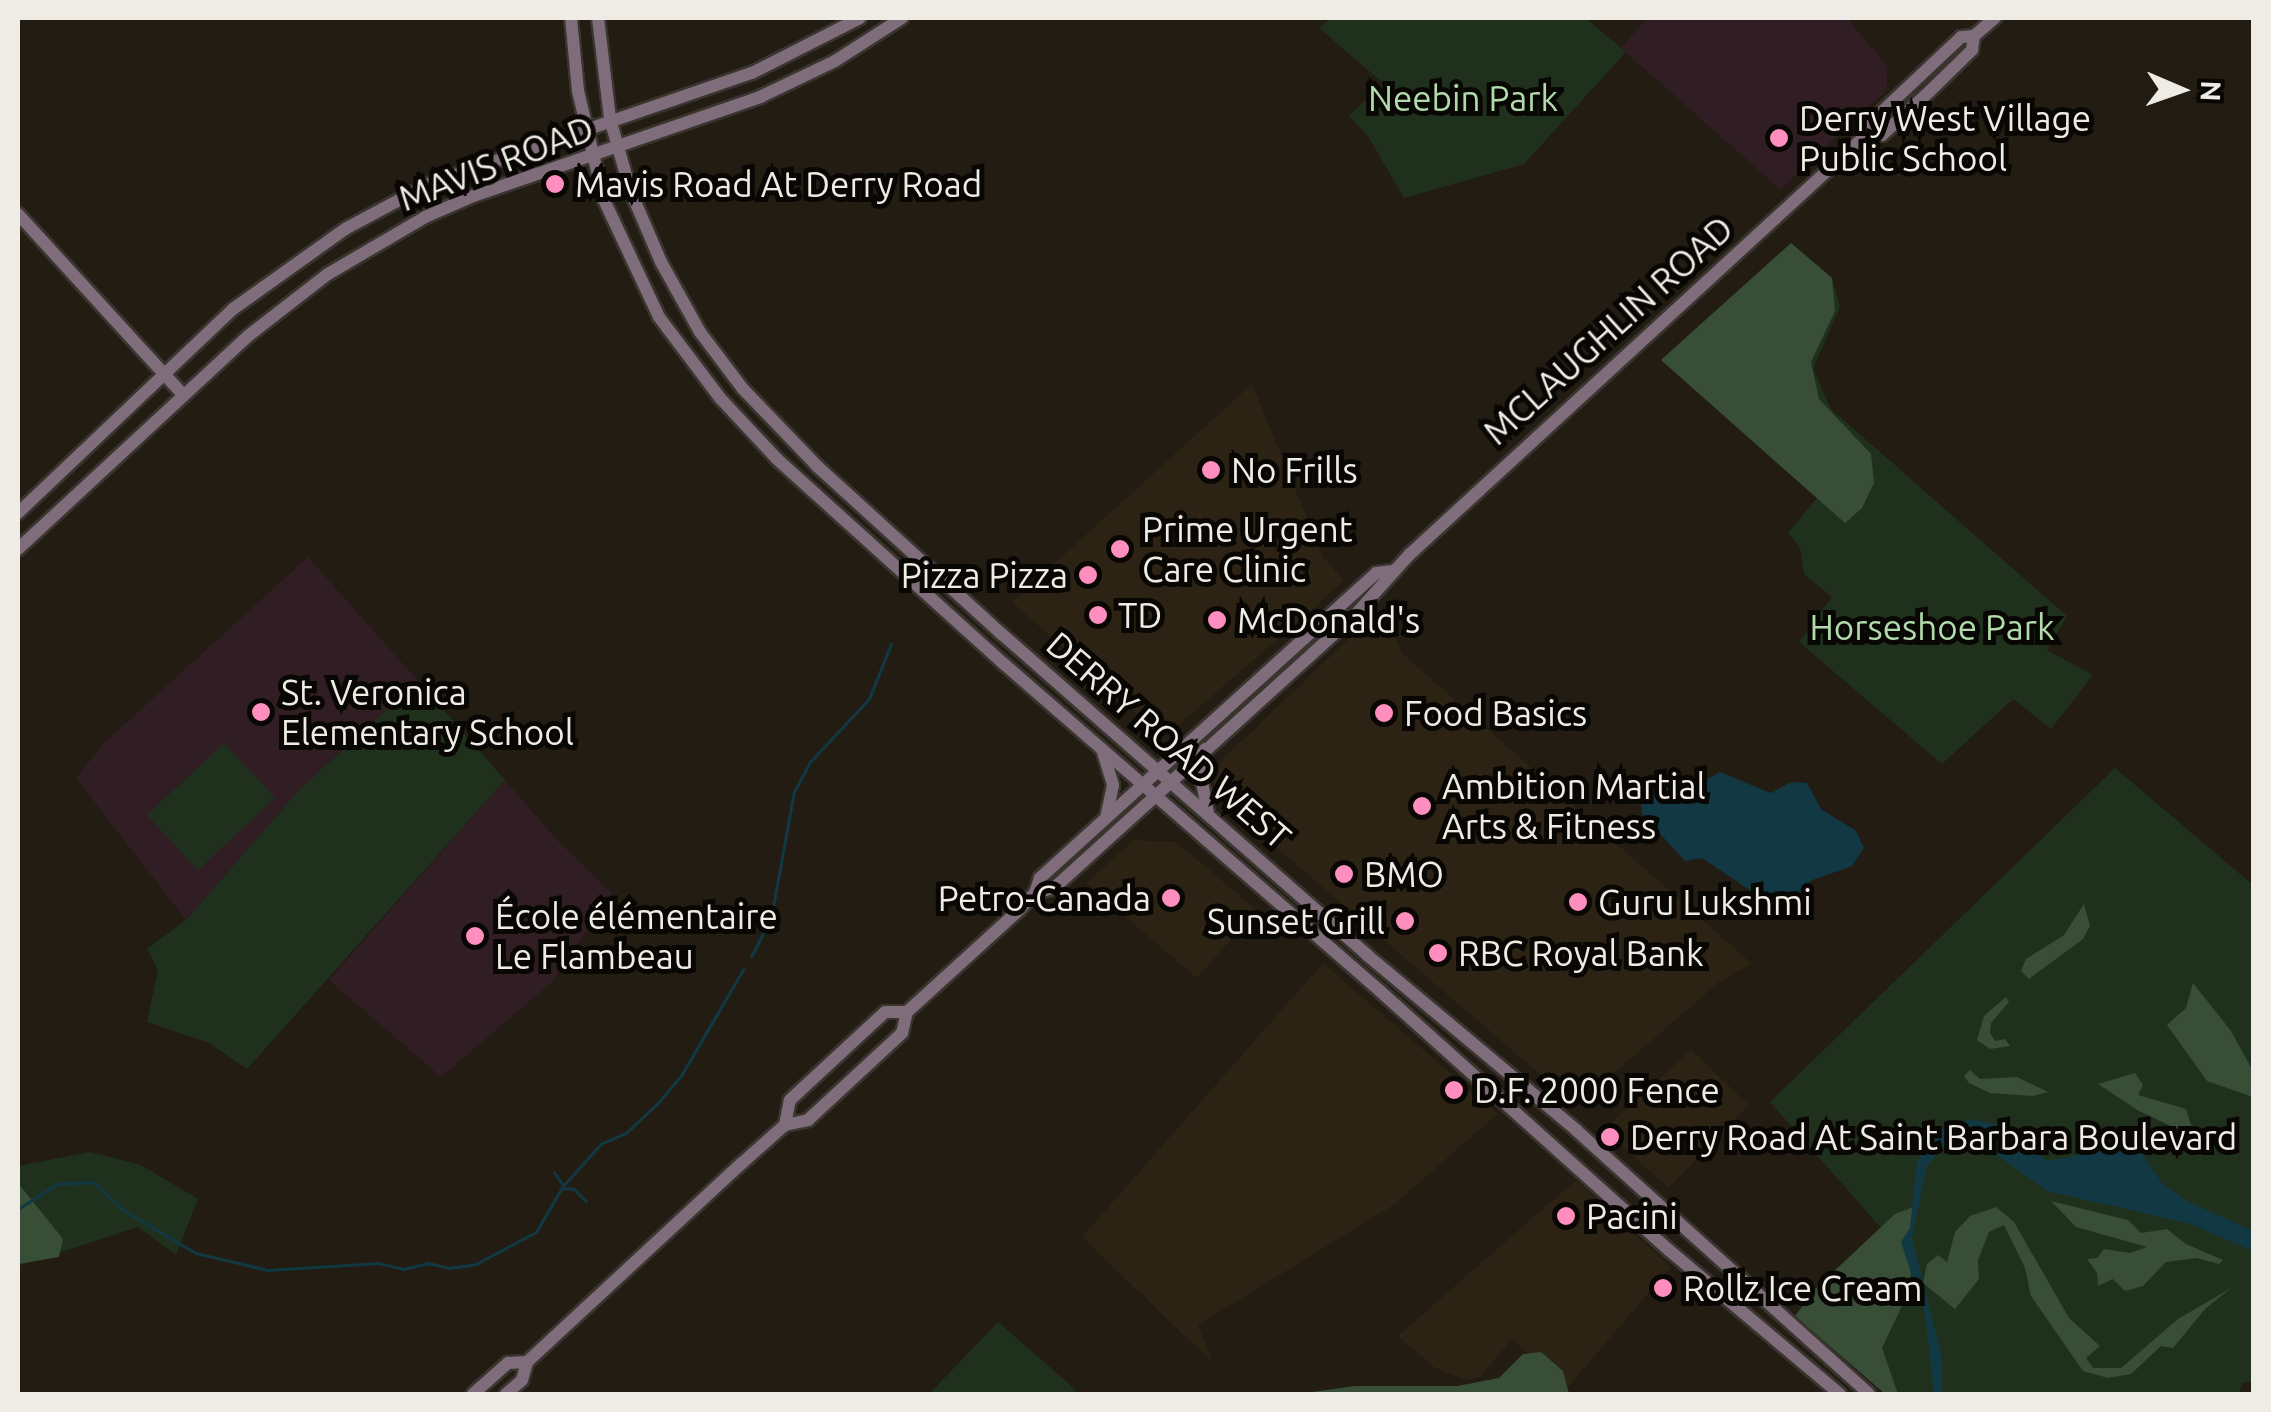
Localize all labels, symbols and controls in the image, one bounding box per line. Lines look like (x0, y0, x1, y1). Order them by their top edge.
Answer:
north arrow (2131, 40, 2231, 140)
park label: Neebin Park (1368, 77, 1558, 119)
text: N (2196, 80, 2227, 102)
place label: Derry West Village Public School (1799, 97, 2091, 179)
street label: MAVIS ROAD (393, 107, 599, 219)
marker: Derry West Village Public School (1768, 127, 1790, 149)
place label: Mavis Road At Derry Road (575, 163, 982, 205)
marker: Mavis Road At Derry Road (544, 173, 566, 195)
street label: MCLAUGHLIN ROAD (1475, 207, 1741, 453)
place label: No Frills (1231, 449, 1358, 491)
marker: No Frills (1200, 459, 1222, 481)
place label: Prime Urgent Care Clinic (1142, 508, 1353, 590)
marker: Prime Urgent Care Clinic (1107, 536, 1133, 562)
place label: Pizza Pizza (901, 554, 1068, 596)
marker: Pizza Pizza (1077, 564, 1099, 586)
place label: TD (1118, 594, 1162, 636)
place label: McDonald's (1237, 599, 1420, 641)
marker: TD (1087, 604, 1109, 626)
park label: Horseshoe Park (1809, 606, 2055, 648)
marker: McDonald's (1206, 609, 1228, 631)
street label: DERRY ROAD WEST (1038, 623, 1300, 857)
place label: St. Veronica Elementary School (281, 671, 574, 753)
place label: Food Basics (1404, 692, 1587, 734)
marker: St. Veronica Elementary School (250, 701, 272, 723)
marker: Food Basics (1373, 702, 1395, 724)
place label: Ambition Martial Arts & Fitness (1442, 765, 1706, 847)
marker: Ambition Martial Arts & Fitness (1411, 795, 1433, 817)
place label: BMO (1364, 853, 1444, 895)
marker: BMO (1333, 863, 1355, 885)
place label: Petro-Canada (938, 877, 1151, 919)
place label: Guru Lukshmi (1598, 881, 1812, 923)
marker: Petro-Canada (1160, 887, 1182, 909)
marker: Guru Lukshmi (1567, 891, 1589, 913)
place label: École élémentaire Le Flambeau (495, 895, 778, 977)
place label: Sunset Grill (1207, 900, 1385, 942)
marker: Sunset Grill (1394, 910, 1416, 932)
marker: École élémentaire Le Flambeau (464, 925, 486, 947)
place label: RBC Royal Bank (1458, 932, 1704, 974)
marker: RBC Royal Bank (1427, 942, 1449, 964)
place label: D.F. 2000 Fence (1474, 1069, 1720, 1111)
marker: D.F. 2000 Fence (1443, 1079, 1465, 1101)
place label: Derry Road At Saint Barbara Boulevard (1630, 1116, 2237, 1158)
marker: Derry Road At Saint Barbara Boulevard (1599, 1126, 1621, 1148)
place label: Pacini (1586, 1195, 1678, 1237)
marker: Pacini (1555, 1205, 1577, 1227)
place label: Rollz Ice Cream (1683, 1267, 1922, 1309)
marker: Rollz Ice Cream (1652, 1277, 1674, 1299)

